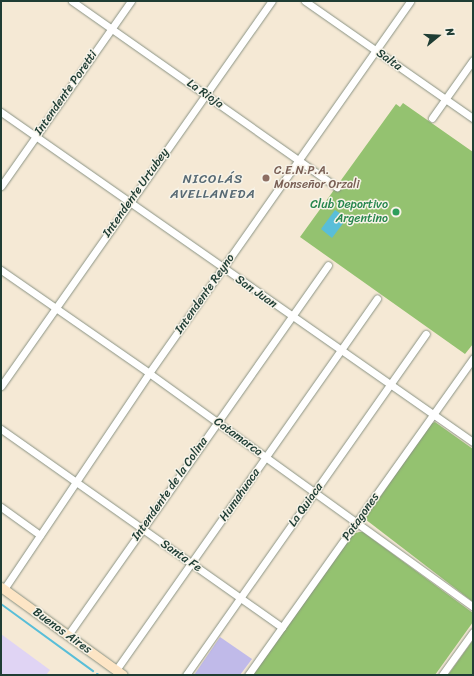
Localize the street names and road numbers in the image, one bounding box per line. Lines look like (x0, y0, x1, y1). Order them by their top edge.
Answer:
street label: Salta (373, 46, 405, 74)
street label: Intendente Poretti (32, 48, 100, 138)
street label: La Rioja (184, 76, 226, 112)
street label: Intendente Urtubey (100, 146, 172, 240)
street label: Intendente Reyno (172, 251, 238, 337)
street label: San Juan (232, 272, 280, 312)
street label: Catamarca (211, 414, 265, 460)
street label: Intendente de la Colina (129, 435, 211, 543)
street label: Humahuaca (217, 466, 263, 524)
street label: La Quiaca (286, 480, 326, 530)
street label: Patagones (339, 490, 383, 544)
street label: Santa Fe (158, 537, 204, 575)
street label: Buenos Aires (30, 605, 94, 657)

